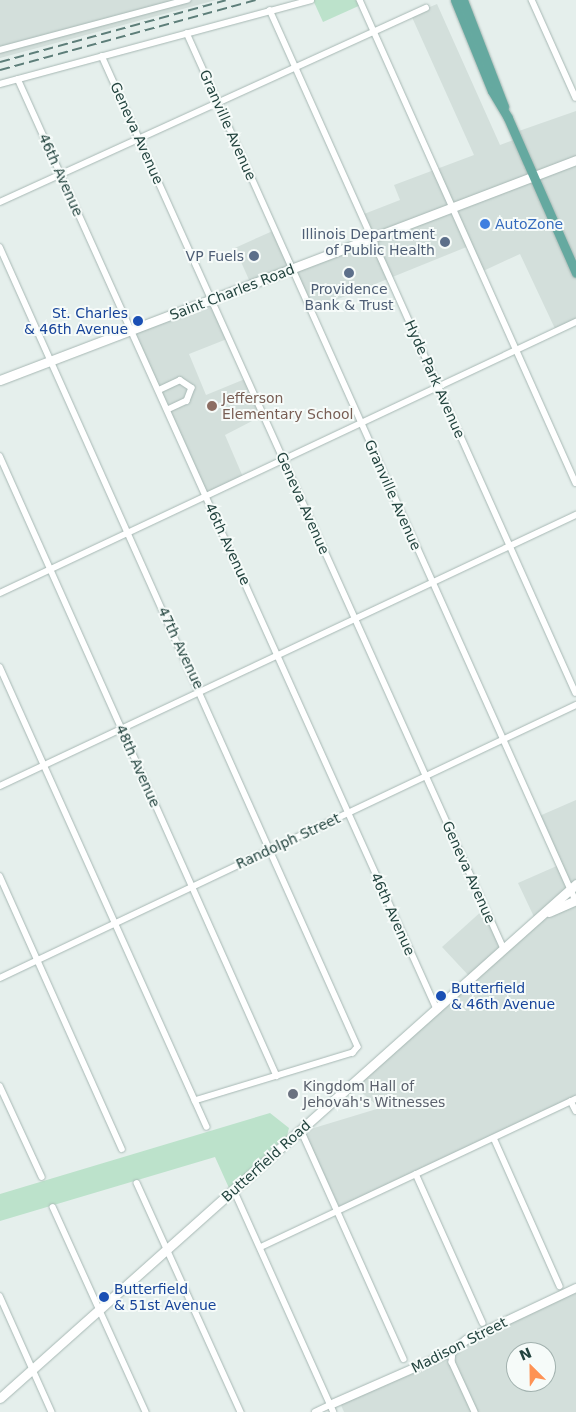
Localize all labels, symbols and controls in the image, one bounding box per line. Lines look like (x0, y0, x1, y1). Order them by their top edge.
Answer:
street label: Granville Avenue (196, 67, 260, 183)
street label: Geneva Avenue (107, 79, 167, 187)
street label: 46th Avenue (35, 131, 87, 219)
place label: AutoZone (495, 216, 563, 232)
marker: AutoZone (479, 218, 491, 230)
place label: Illinois Department of Public Health (301, 226, 435, 258)
marker: Illinois Department of Public Health (439, 236, 451, 248)
place label: VP Fuels (186, 248, 244, 264)
marker: VP Fuels (248, 250, 260, 262)
street label: Saint Charles Road (167, 260, 297, 324)
marker: Providence Bank & Trust (343, 267, 355, 279)
place label: Providence Bank & Trust (305, 281, 393, 314)
place label: St. Charles & 46th Avenue (24, 305, 128, 338)
marker: St. Charles & 46th Avenue (132, 315, 144, 327)
street label: Hyde Park Avenue (401, 317, 469, 441)
place label: Jefferson Elementary School (222, 390, 354, 422)
marker: Jefferson Elementary School (206, 400, 218, 412)
street label: Granville Avenue (361, 437, 425, 553)
street label: Geneva Avenue (273, 449, 333, 557)
street label: 46th Avenue (202, 500, 254, 588)
street label: 47th Avenue (155, 604, 207, 692)
street label: 48th Avenue (112, 722, 164, 810)
street label: Randolph Street (233, 810, 343, 872)
street label: Geneva Avenue (439, 818, 499, 926)
street label: 46th Avenue (367, 870, 419, 958)
place label: Butterfield & 46th Avenue (451, 980, 555, 1012)
marker: Butterfield & 46th Avenue (435, 990, 447, 1002)
place label: Kingdom Hall of Jehovah's Witnesses (303, 1078, 445, 1110)
marker: Kingdom Hall of Jehovah's Witnesses (287, 1088, 299, 1100)
street label: Butterfield Road (218, 1117, 314, 1205)
place label: Butterfield & 51st Avenue (114, 1281, 216, 1314)
marker: Butterfield & 51st Avenue (98, 1291, 110, 1303)
street label: Madison Street (408, 1314, 510, 1376)
north arrow (506, 1342, 556, 1392)
text: N (517, 1344, 534, 1364)

